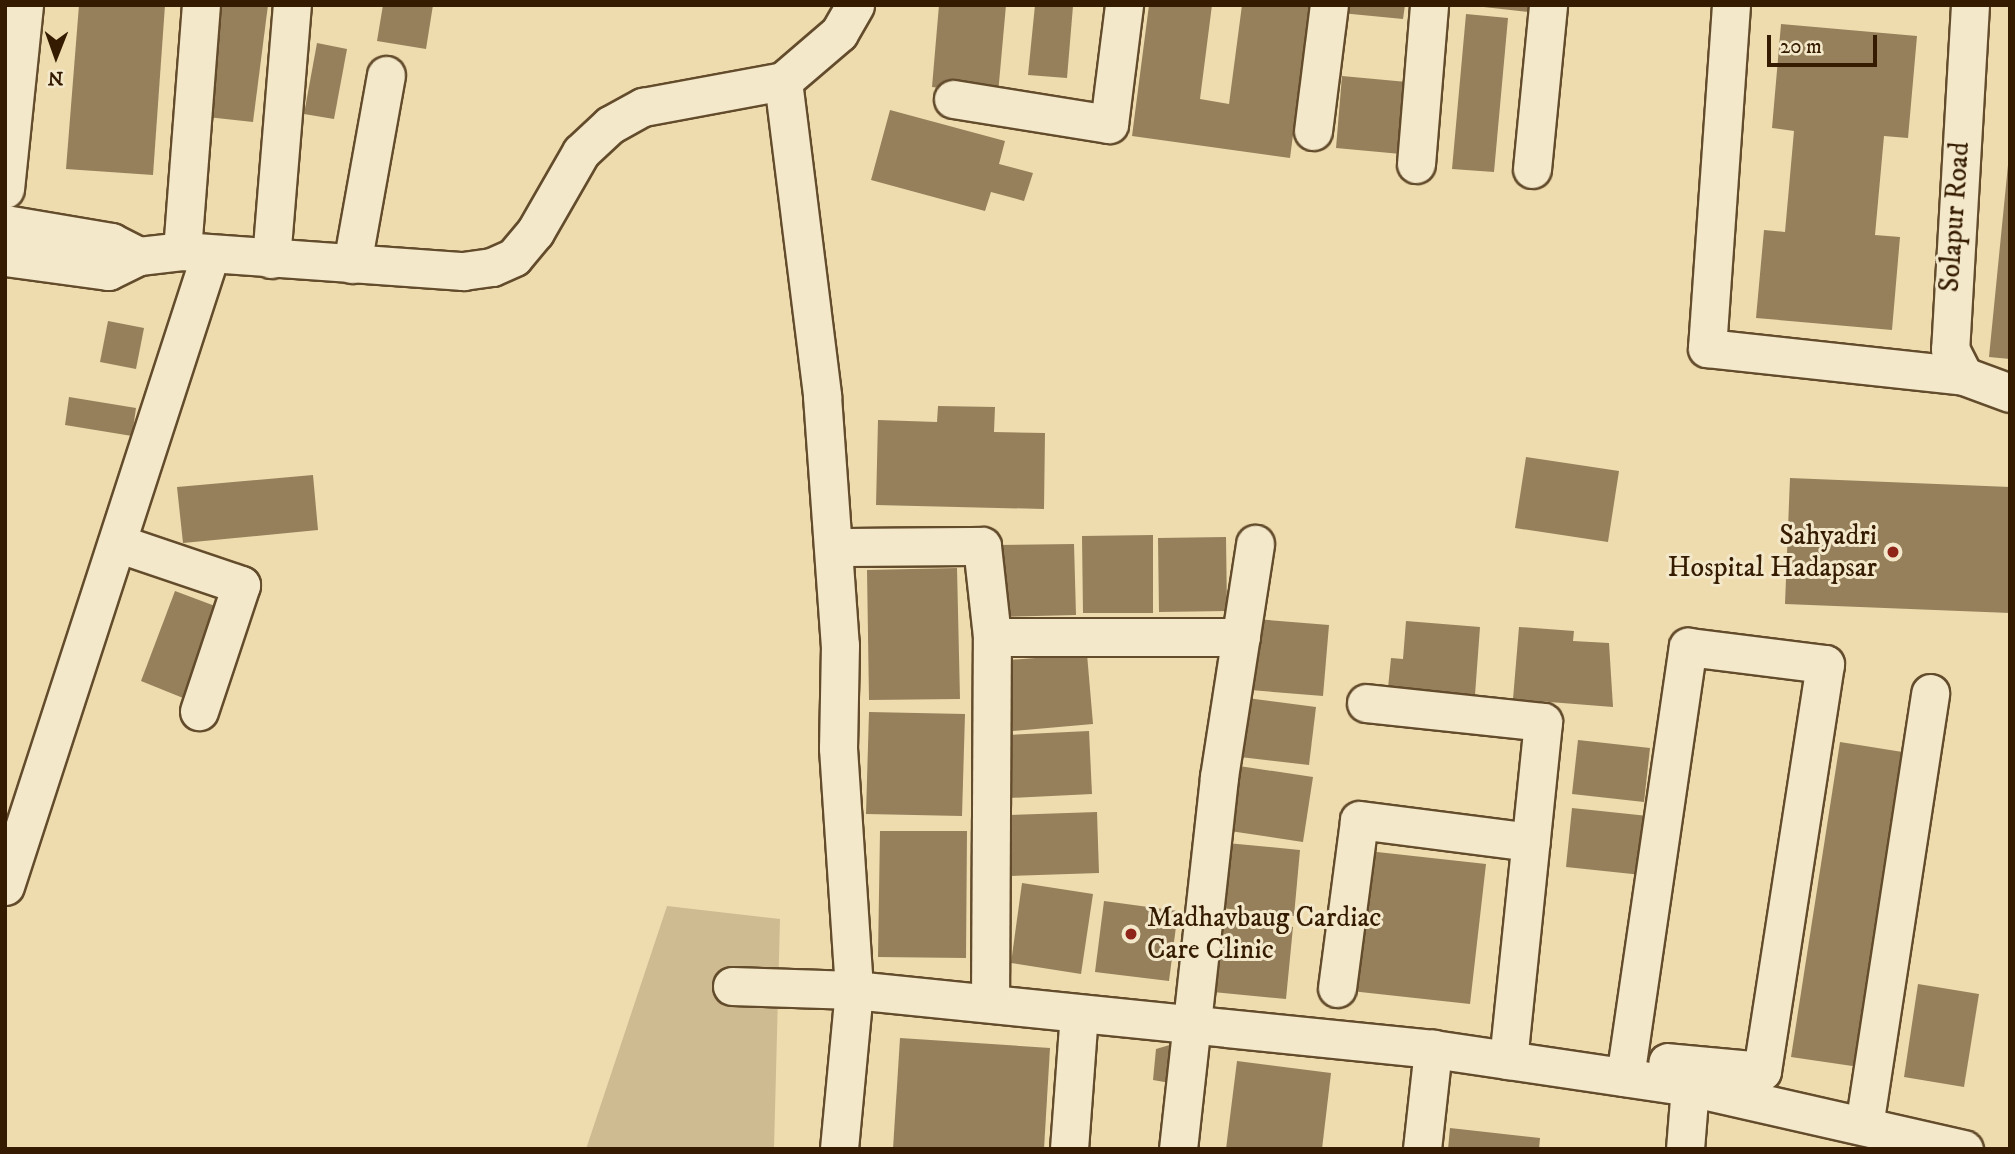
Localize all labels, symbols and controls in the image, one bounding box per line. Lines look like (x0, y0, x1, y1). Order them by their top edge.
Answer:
north arrow (21, 21, 91, 91)
scale bar (1770, 21, 1880, 65)
text: 20 m (1780, 34, 1822, 60)
text: N (48, 66, 64, 89)
street label: Solapur Road (1933, 141, 1977, 293)
place label: Sahyadri Hospital Hadapsar (1668, 519, 1877, 585)
marker: Sahyadri Hospital Hadapsar (1883, 542, 1903, 562)
place label: Madhavbaug Cardiac Care Clinic (1147, 901, 1381, 967)
marker: Madhavbaug Cardiac Care Clinic (1121, 924, 1141, 944)

